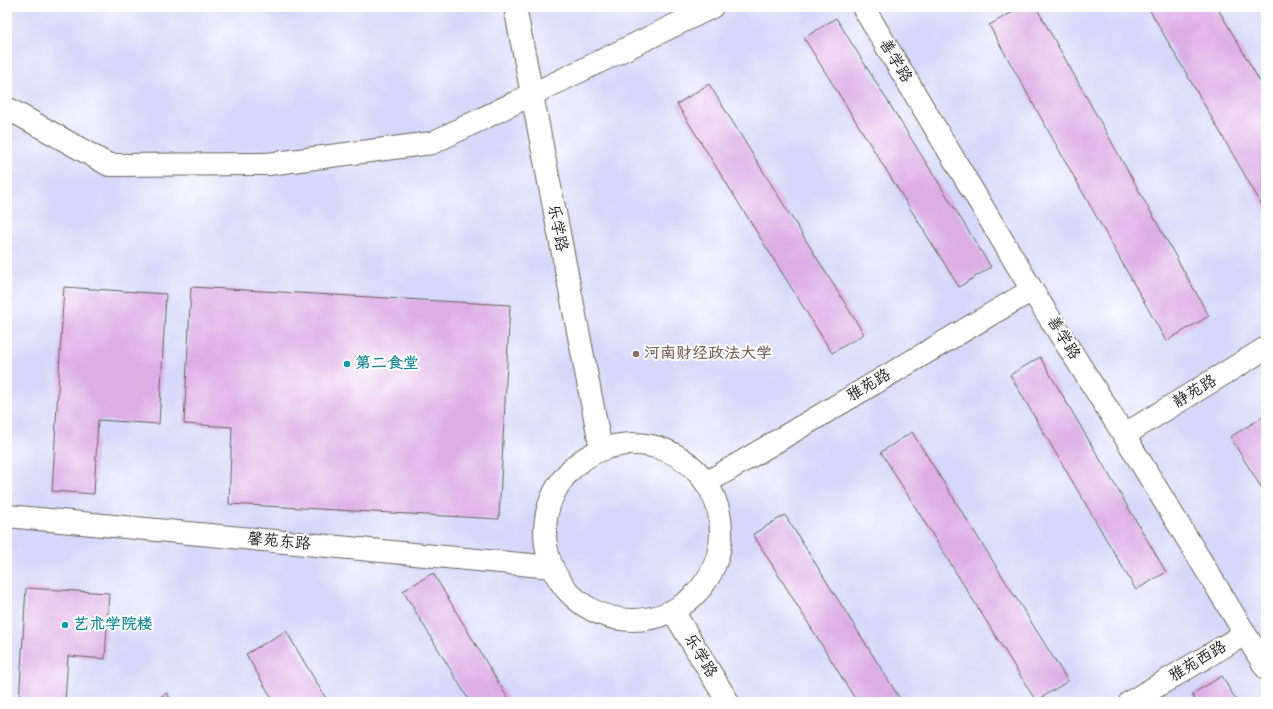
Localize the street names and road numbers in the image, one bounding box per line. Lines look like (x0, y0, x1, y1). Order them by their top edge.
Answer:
street label: 善学路 (872, 34, 918, 88)
street label: 乐学路 (541, 202, 573, 254)
street label: 善学路 (1040, 311, 1086, 365)
street label: 雅苑路 (842, 363, 896, 409)
street label: 静苑路 (1168, 369, 1222, 415)
street label: 馨苑东路 (246, 527, 312, 557)
street label: 乐学路 (677, 629, 723, 683)
street label: 雅苑西路 (1164, 635, 1232, 689)

